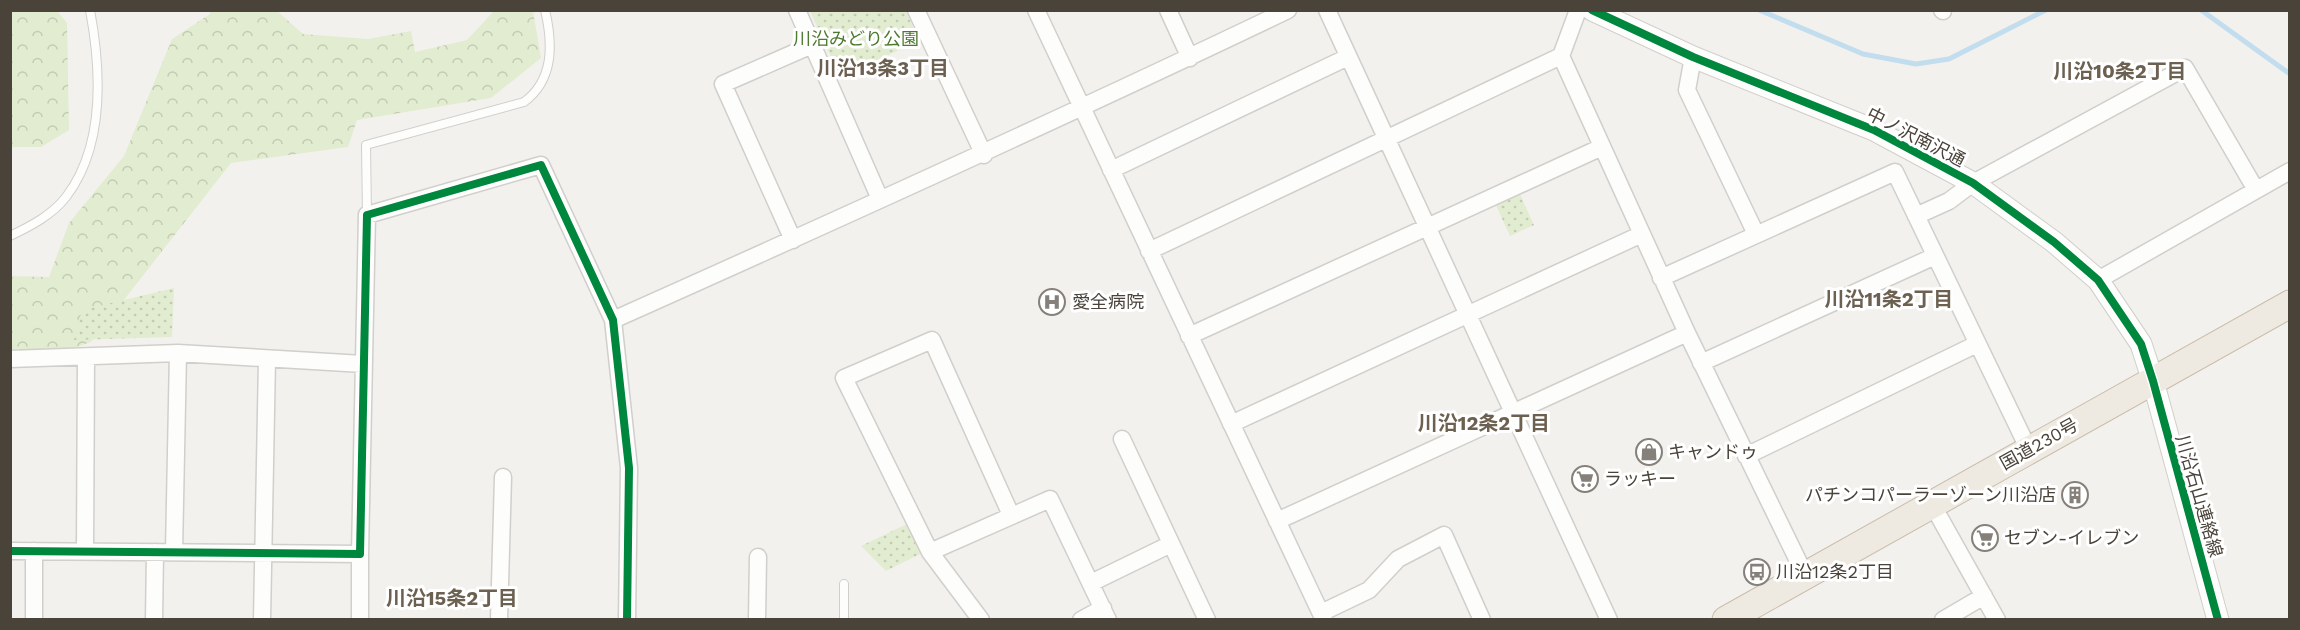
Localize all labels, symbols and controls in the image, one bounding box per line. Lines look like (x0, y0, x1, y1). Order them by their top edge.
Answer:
park label: 川沿みどり公園 (793, 28, 919, 49)
district label: 川沿13条3丁目 (817, 56, 949, 80)
district label: 川沿10条2丁目 (2053, 59, 2187, 83)
street label: 中ノ沢南沢通 (1863, 103, 1969, 170)
hospital icon: 愛全病院 (1037, 287, 1067, 317)
district label: 川沿11条2丁目 (1824, 287, 1954, 311)
place label: 愛全病院 (1072, 291, 1144, 312)
district label: 川沿12条2丁目 (1418, 411, 1550, 435)
street label: 国道230号 (1996, 413, 2082, 474)
street label: 川沿石山連絡線 (2172, 432, 2227, 559)
shop icon: キャンドゥ (1634, 437, 1664, 467)
place label: キャンドゥ (1668, 441, 1758, 462)
supermarket icon: ラッキー (1570, 464, 1600, 494)
place label: ラッキー (1604, 468, 1676, 489)
building icon: パチンコパーラーゾーン川沿店 (2060, 480, 2090, 510)
place label: パチンコパーラーゾーン川沿店 (1805, 484, 2056, 505)
supermarket icon: セブン-イレブン (1970, 523, 2000, 553)
place label: セブン-イレブン (2004, 527, 2139, 548)
bus stop icon: 川沿12条2丁目 (1742, 557, 1772, 587)
place label: 川沿12条2丁目 (1776, 561, 1894, 582)
district label: 川沿15条2丁目 (386, 586, 518, 610)

